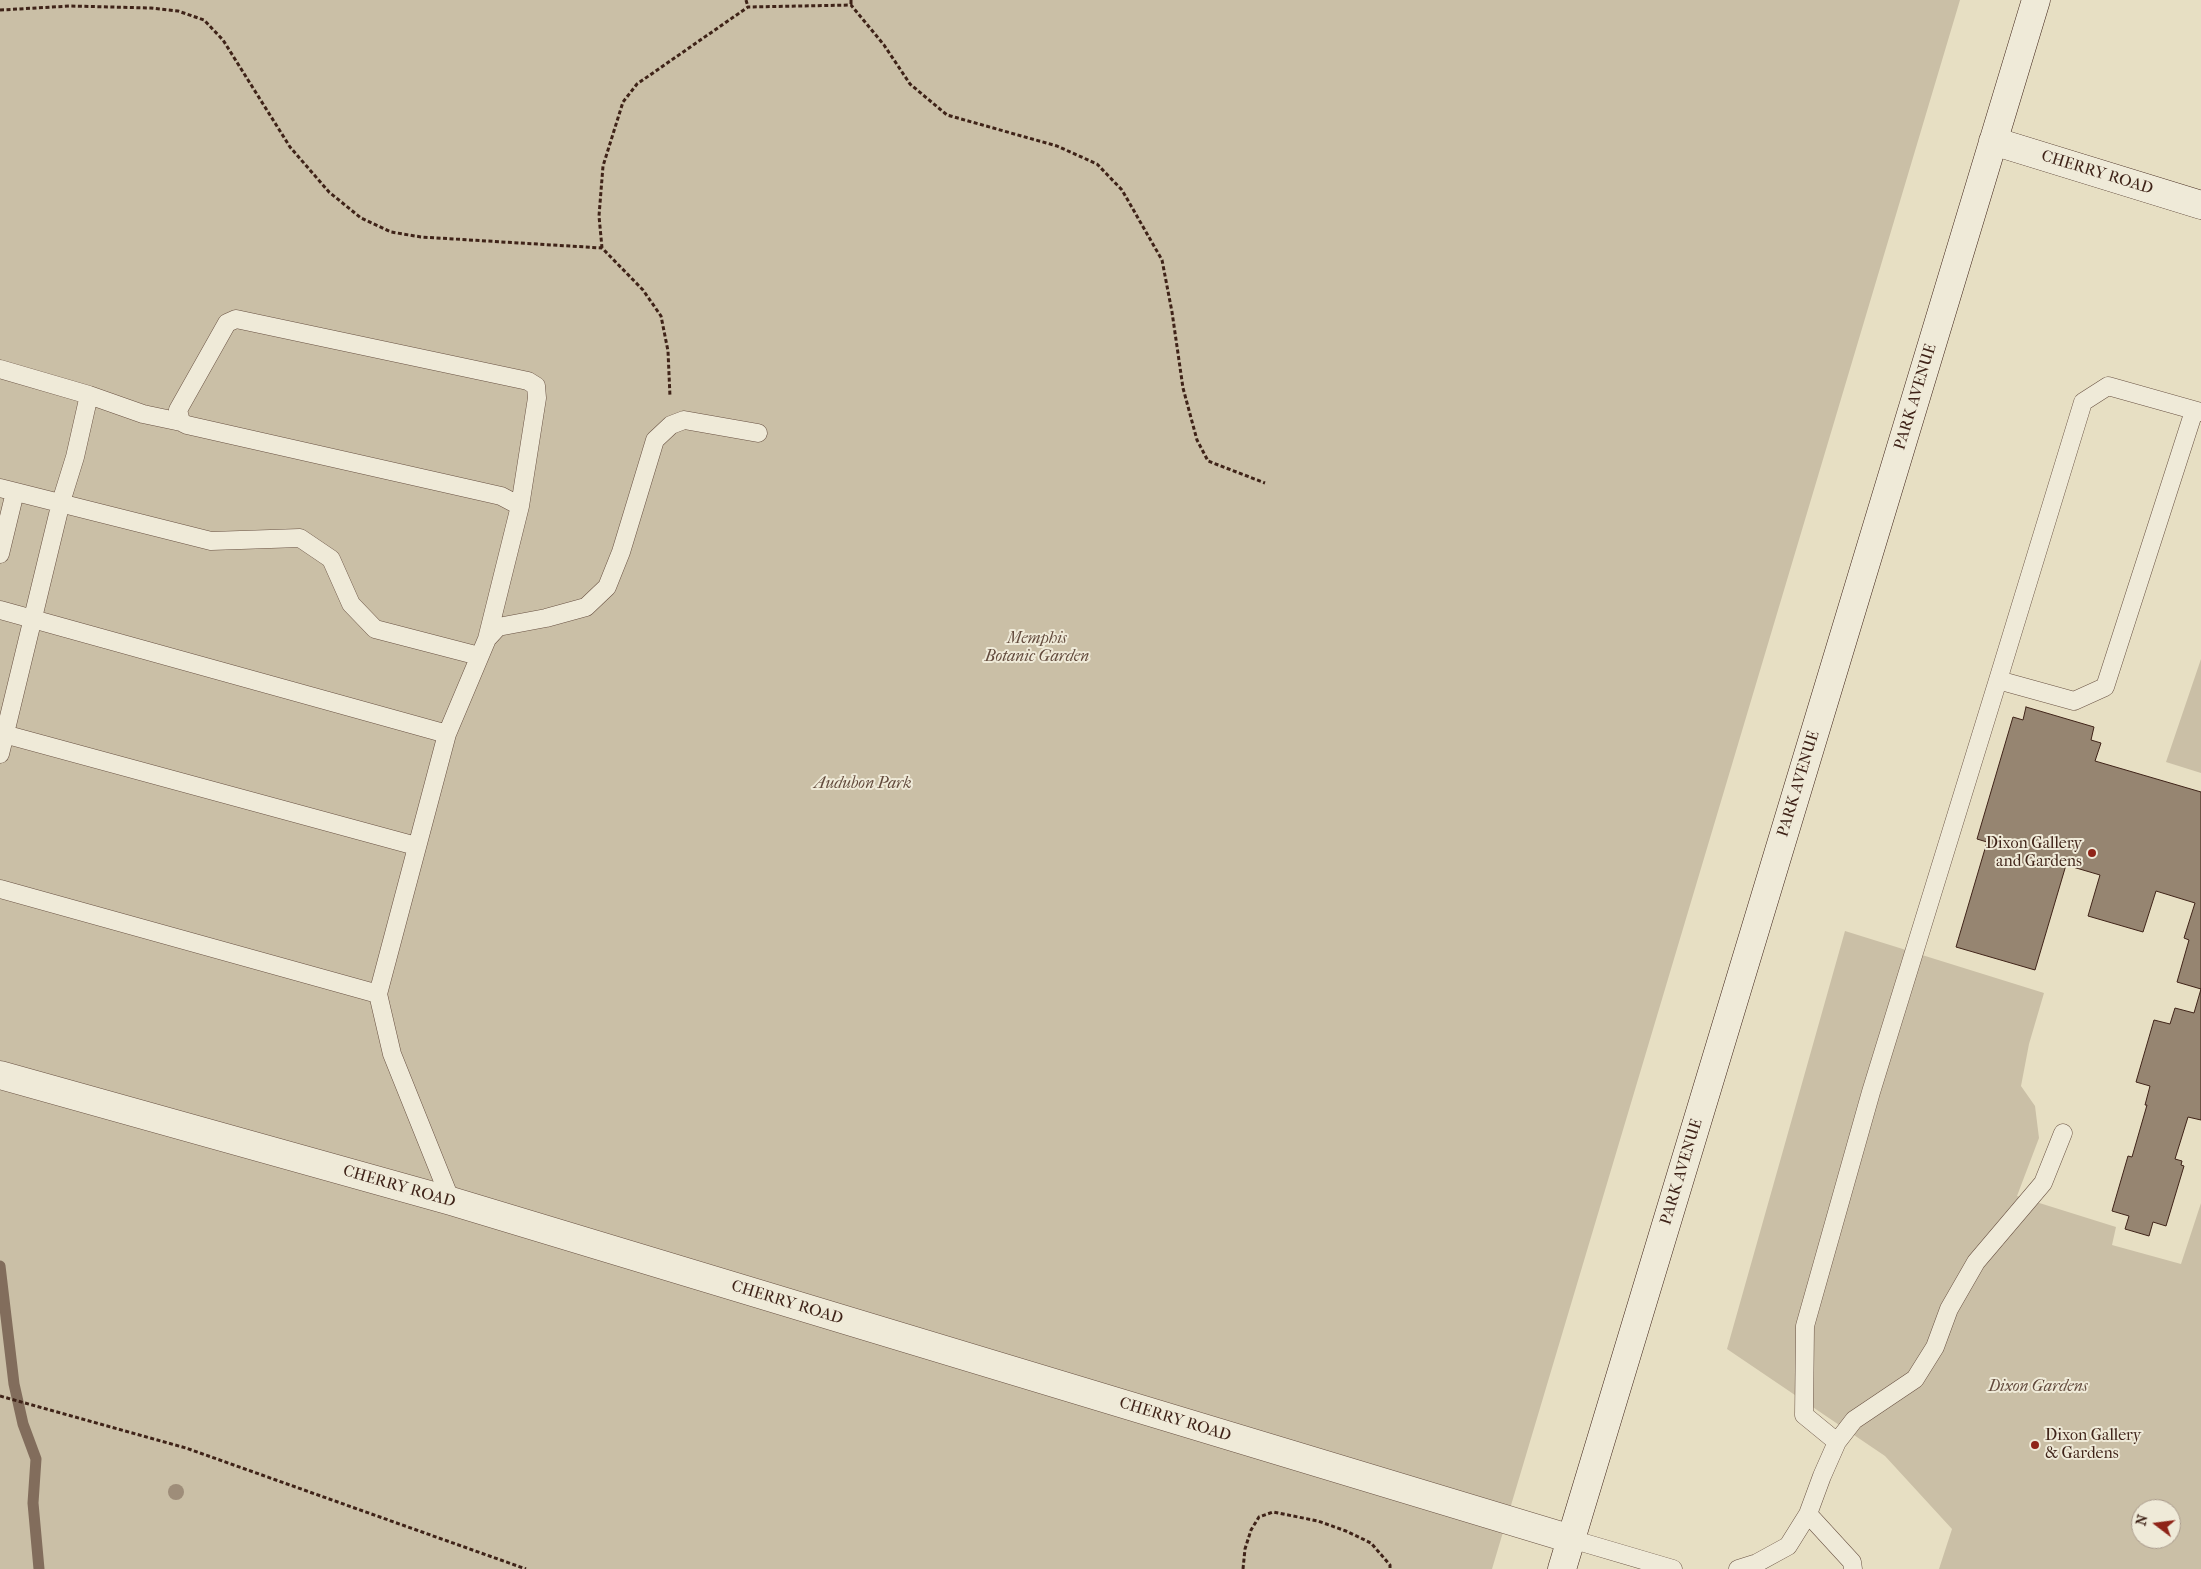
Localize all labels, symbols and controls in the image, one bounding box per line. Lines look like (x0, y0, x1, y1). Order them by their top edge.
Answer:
street label: CHERRY ROAD (2039, 147, 2155, 199)
street label: PARK AVENUE (1891, 342, 1941, 452)
park label: Memphis Botanic Garden (985, 629, 1089, 667)
street label: PARK AVENUE (1774, 729, 1824, 839)
park label: Audubon Park (814, 774, 912, 794)
place label: Dixon Gallery and Gardens (1986, 834, 2082, 872)
marker: Dixon Gallery and Gardens (2086, 847, 2098, 859)
street label: PARK AVENUE (1657, 1117, 1707, 1227)
street label: CHERRY ROAD (341, 1162, 457, 1212)
street label: CHERRY ROAD (729, 1277, 845, 1329)
park label: Dixon Gardens (1988, 1377, 2088, 1397)
street label: CHERRY ROAD (1117, 1394, 1233, 1446)
place label: Dixon Gallery & Gardens (2045, 1426, 2141, 1464)
marker: Dixon Gallery & Gardens (2029, 1439, 2041, 1451)
north arrow (2131, 1499, 2181, 1549)
text: N (2132, 1513, 2152, 1528)

